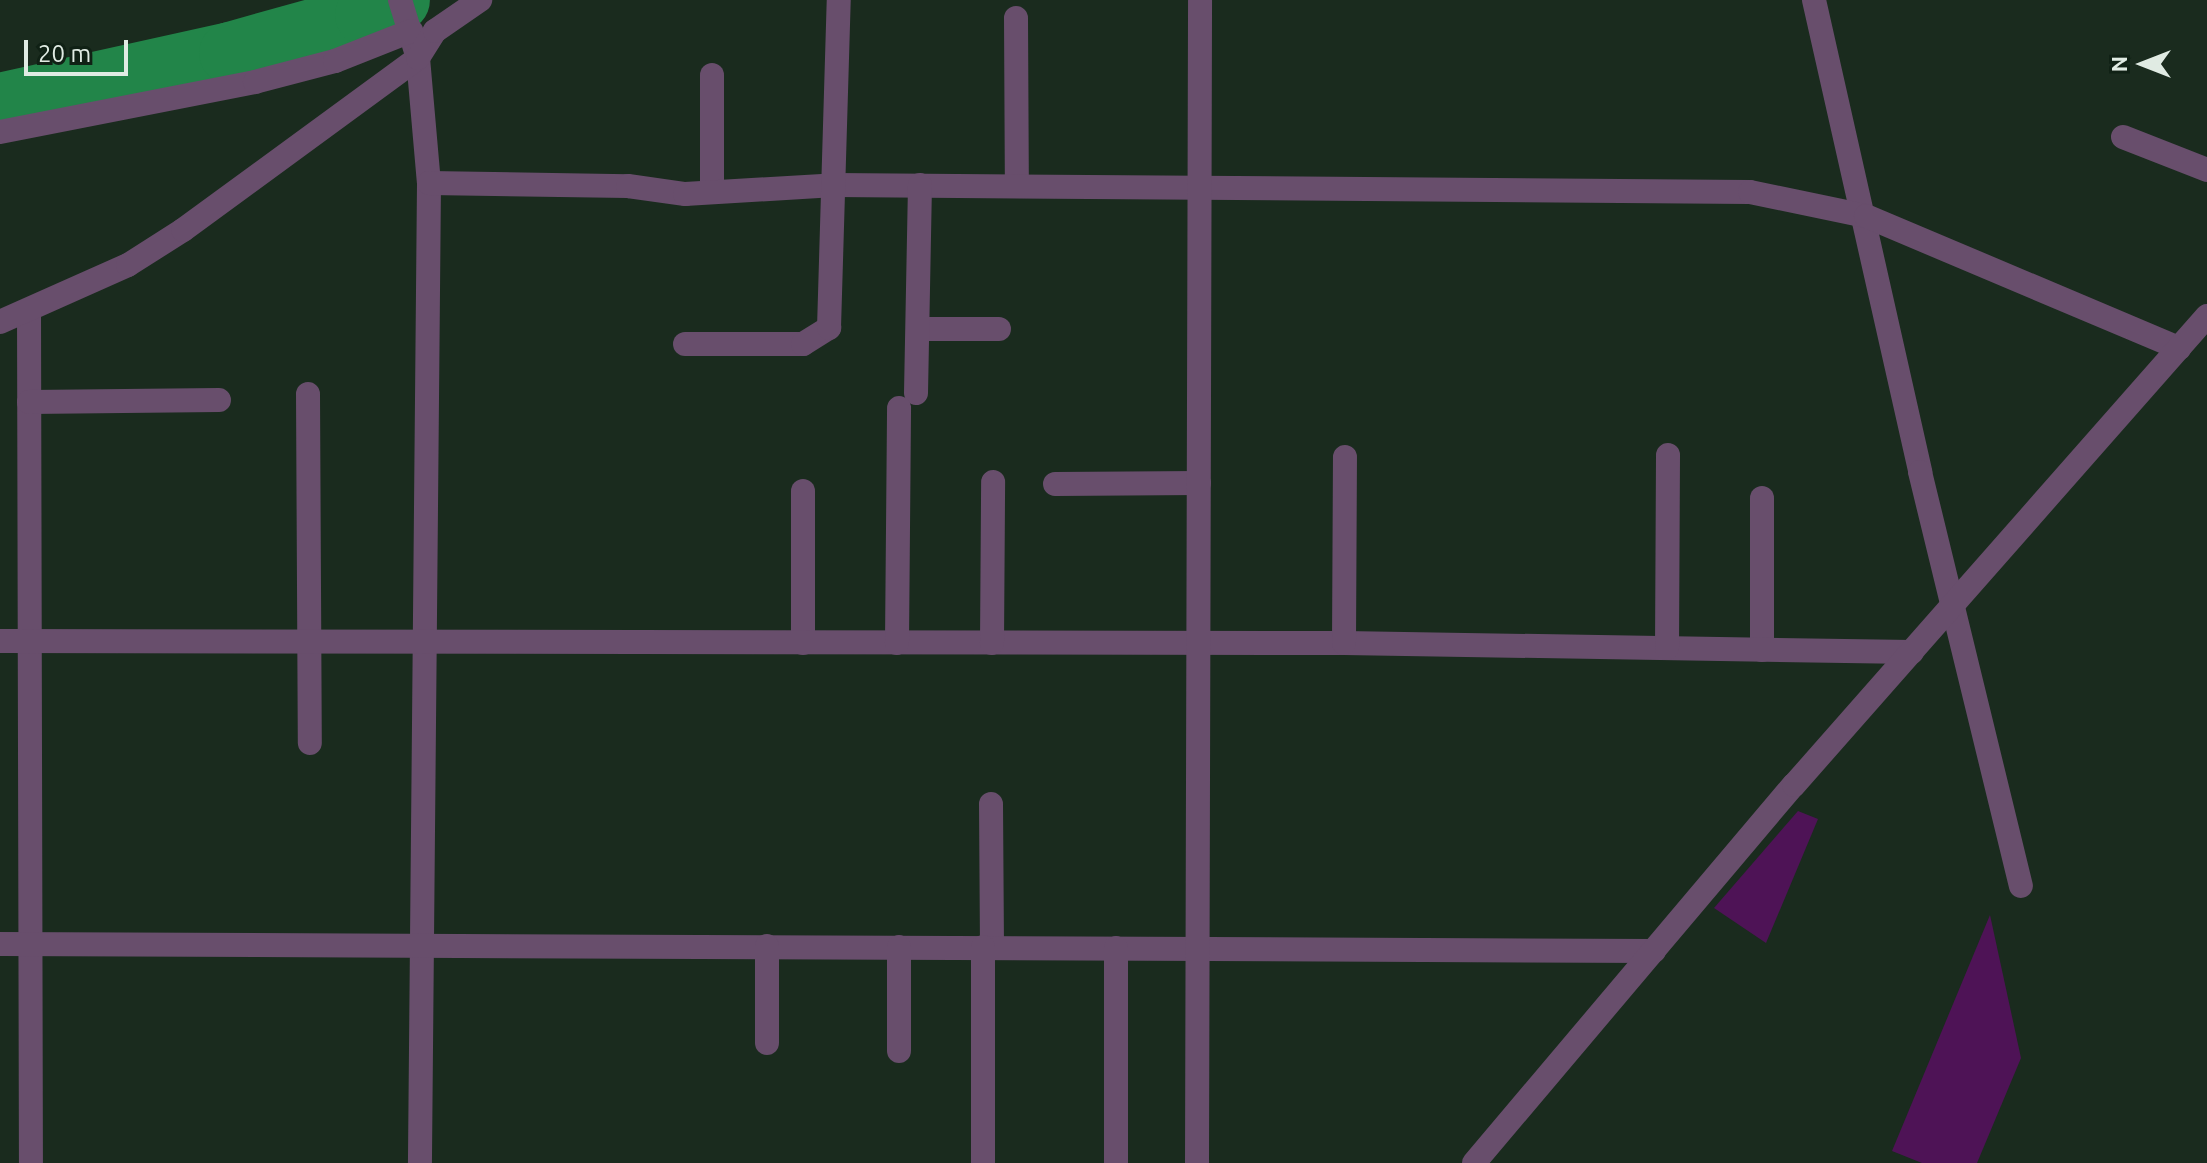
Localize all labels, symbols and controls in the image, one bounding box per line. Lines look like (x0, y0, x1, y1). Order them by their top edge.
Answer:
scale bar (28, 24, 132, 74)
north arrow (2103, 24, 2183, 104)
text: 20 m (38, 40, 91, 67)
text: N (2106, 56, 2131, 72)

